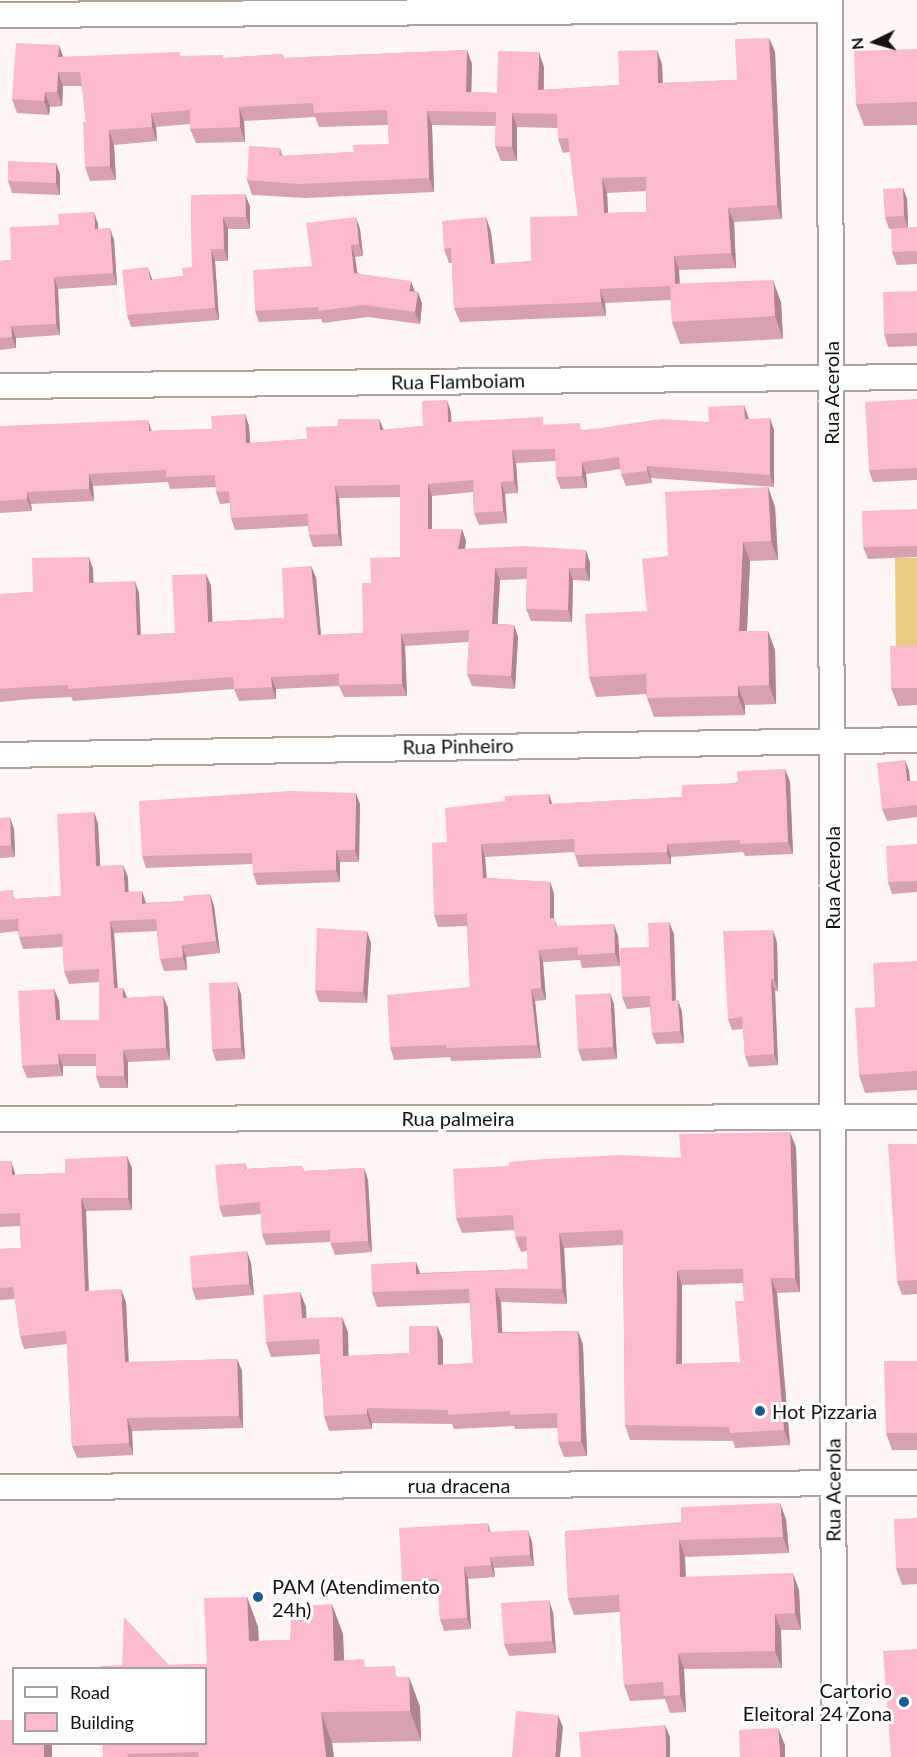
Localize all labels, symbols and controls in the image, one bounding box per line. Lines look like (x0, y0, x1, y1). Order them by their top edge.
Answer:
north arrow (845, 12, 905, 72)
text: N (847, 37, 867, 51)
street label: Rua Acerola (819, 341, 843, 445)
street label: Rua Flamboiam (391, 368, 525, 394)
street label: Rua Pinheiro (402, 733, 514, 759)
street label: Rua Acerola (820, 826, 844, 930)
street label: Rua palmeira (401, 1106, 515, 1130)
place label: Hot Pizzaria (772, 1399, 877, 1423)
marker: Hot Pizzaria (753, 1404, 767, 1418)
street label: Rua Acerola (821, 1438, 845, 1542)
street label: rua dracena (408, 1473, 510, 1497)
place label: PAM (Atendimento 24h) (272, 1574, 440, 1621)
marker: PAM (Atendimento 24h) (249, 1588, 267, 1606)
legend (12, 1667, 207, 1745)
place label: Cartorio Eleitoral 24 Zona (743, 1678, 892, 1725)
text: Road (70, 1681, 110, 1703)
marker: Cartorio Eleitoral 24 Zona (897, 1695, 911, 1709)
text: Building (70, 1711, 134, 1733)

